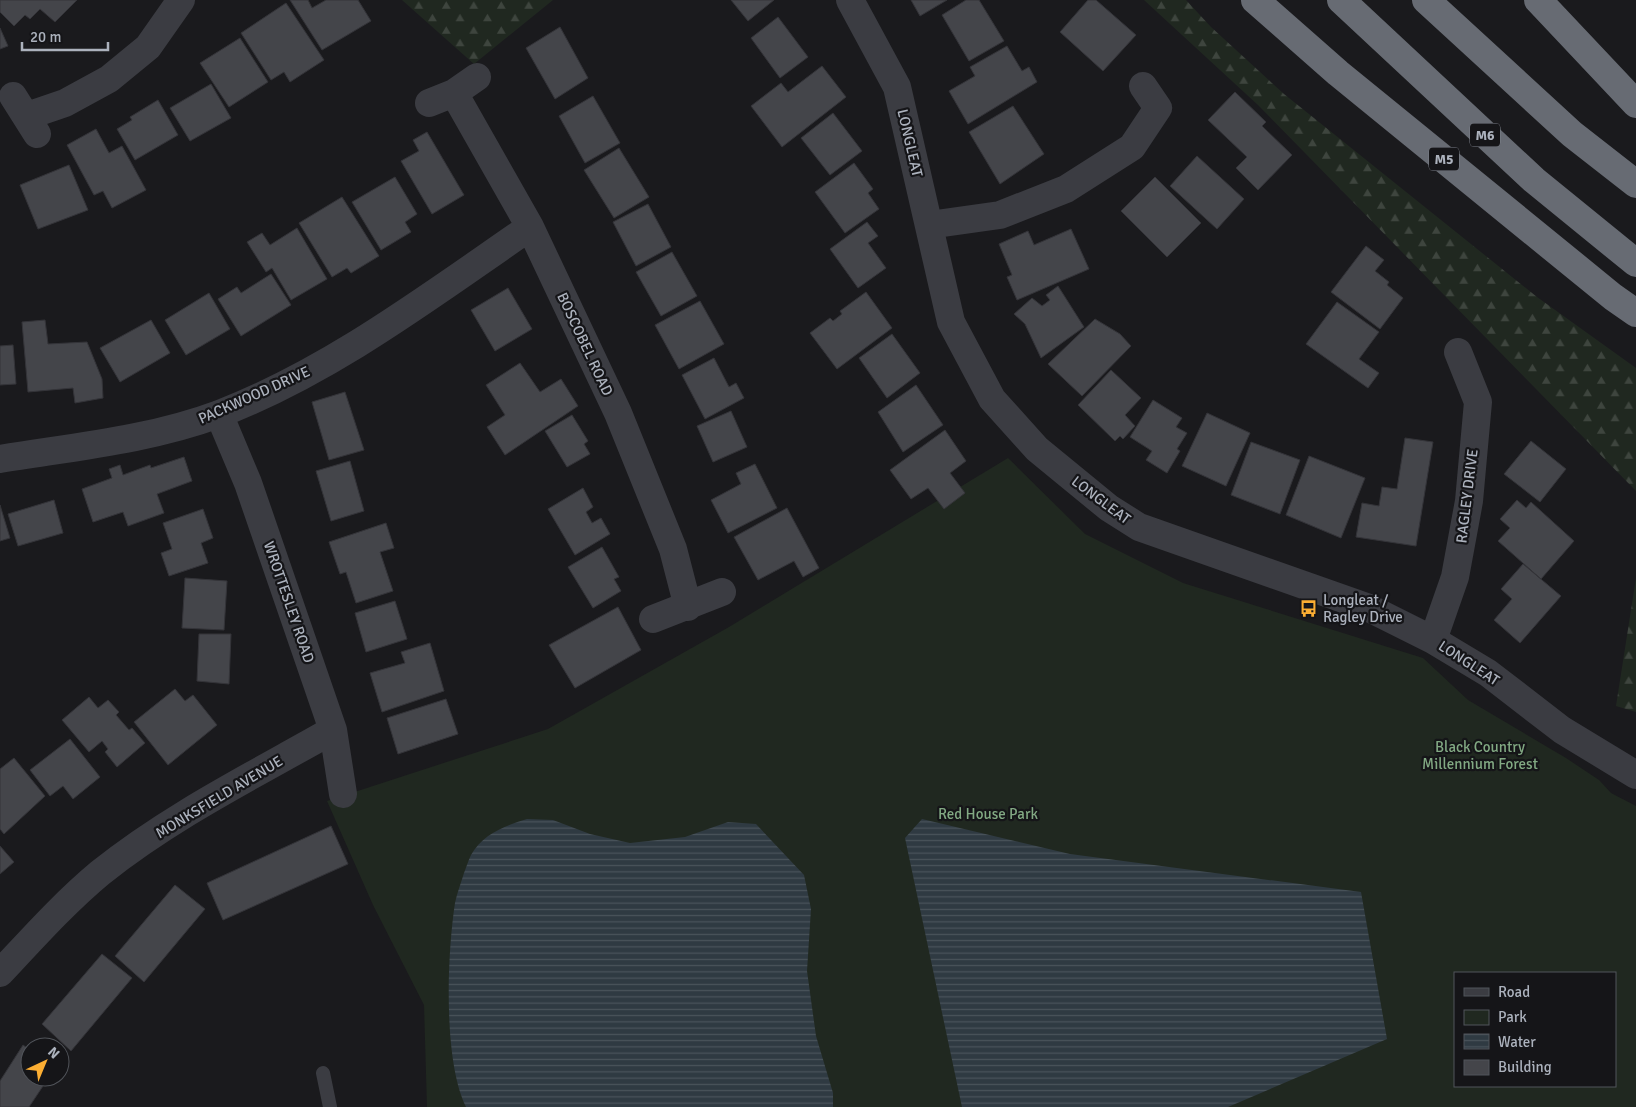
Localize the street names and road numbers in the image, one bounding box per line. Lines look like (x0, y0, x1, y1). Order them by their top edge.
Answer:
street label: LONGLEAT (893, 107, 927, 179)
road number: M6 (1470, 124, 1500, 146)
road number: M5 (1429, 148, 1459, 170)
street label: BOSCOBEL ROAD (553, 290, 617, 398)
street label: PACKWOOD DRIVE (195, 362, 313, 428)
street label: RAGLEY DRIVE (1452, 448, 1482, 544)
street label: LONGLEAT (1068, 472, 1134, 528)
street label: WROTTESLEY ROAD (260, 539, 318, 665)
street label: LONGLEAT (1435, 637, 1503, 690)
street label: MONKSFIELD AVENUE (152, 752, 286, 842)

